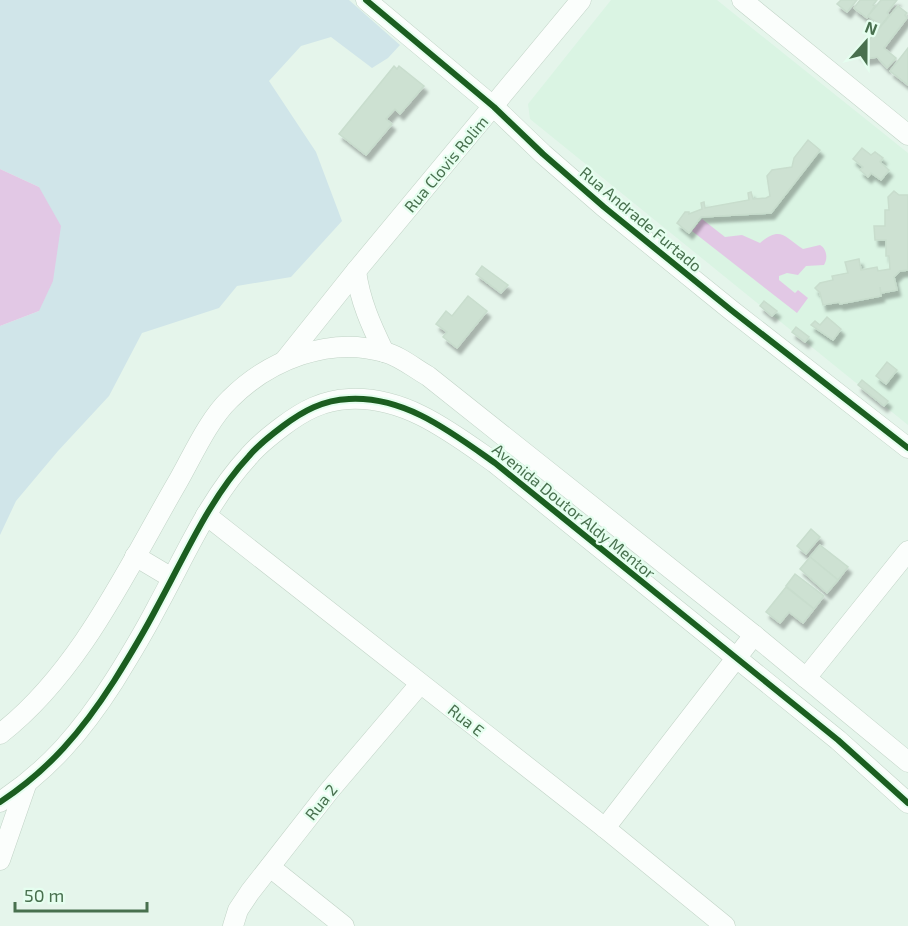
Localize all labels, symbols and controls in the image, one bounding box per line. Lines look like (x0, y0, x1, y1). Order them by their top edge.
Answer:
north arrow (836, 12, 896, 72)
text: N (863, 17, 880, 38)
street label: Rua Clovis Rolim (400, 112, 491, 216)
street label: Rua Andrade Furtado (577, 162, 706, 275)
street label: Avenida Doutor Aldy Mentor (489, 439, 660, 582)
street label: Rua E (445, 700, 488, 740)
street label: Rua 2 (301, 780, 341, 823)
scale bar (15, 875, 147, 913)
text: 50 m (24, 884, 64, 906)

